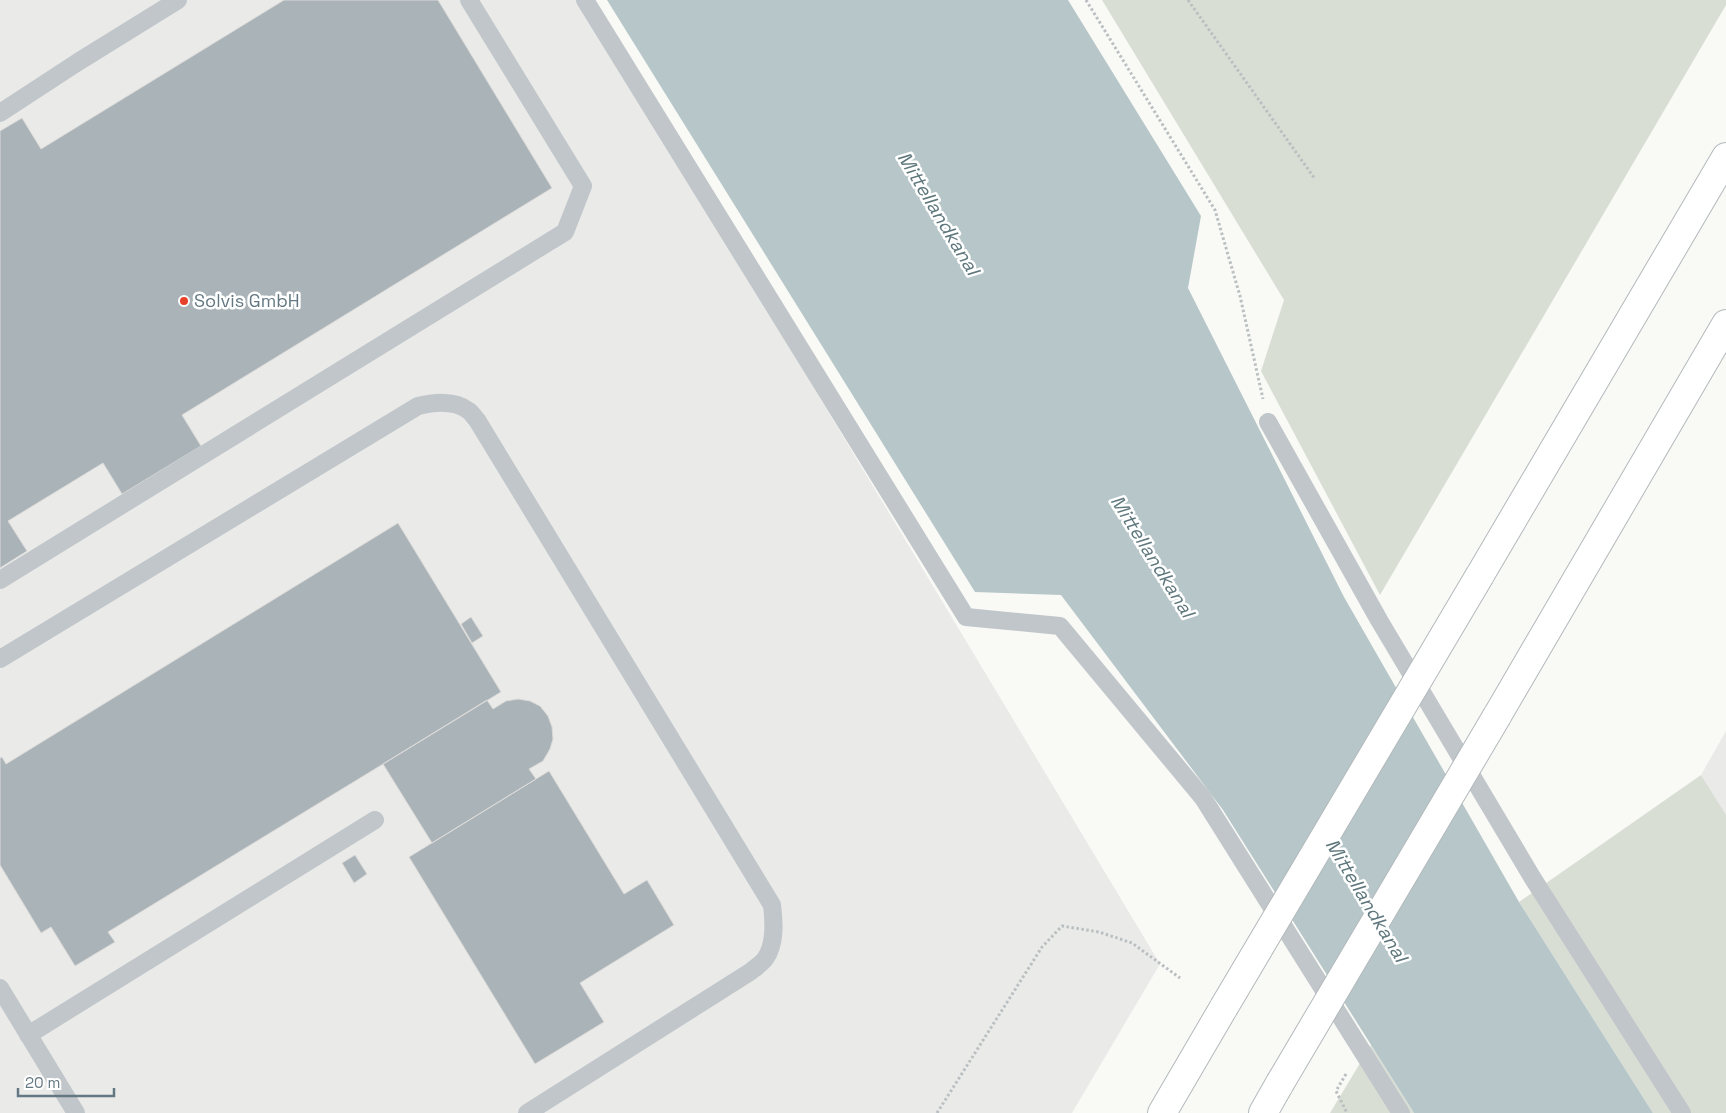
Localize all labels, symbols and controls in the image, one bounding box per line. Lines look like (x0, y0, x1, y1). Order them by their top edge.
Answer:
water label: Mittellandkanal (892, 147, 986, 281)
place label: Solvis GmbH (194, 289, 300, 312)
marker: Solvis GmbH (178, 295, 190, 307)
water label: Mittellandkanal (1105, 490, 1201, 624)
water label: Mittellandkanal (1320, 834, 1414, 968)
scale bar (18, 1066, 114, 1098)
text: 20 m (25, 1073, 60, 1092)

